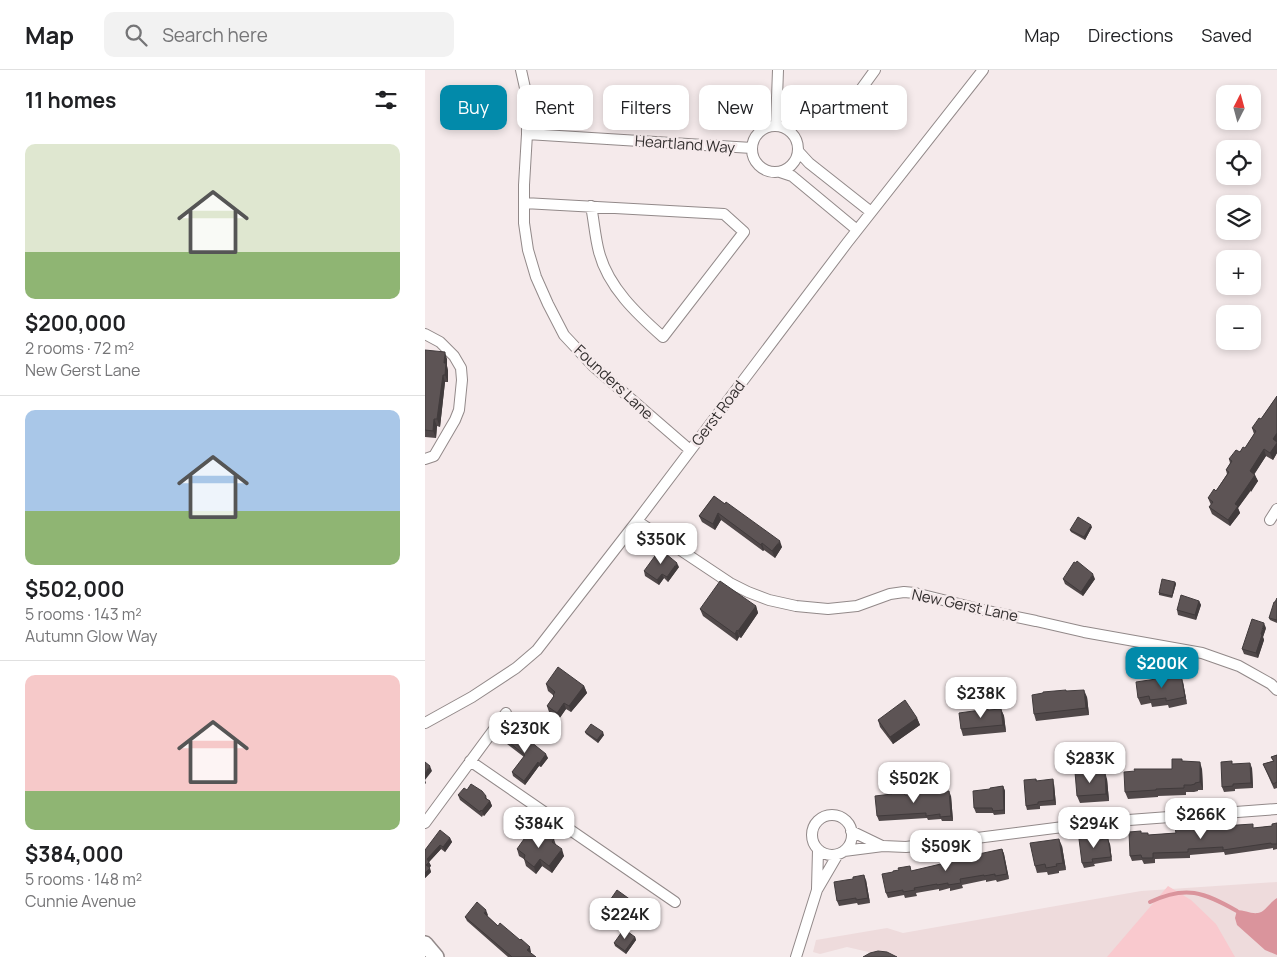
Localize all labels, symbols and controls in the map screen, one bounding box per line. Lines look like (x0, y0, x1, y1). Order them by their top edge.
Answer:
search box (104, 12, 454, 57)
text: Map (25, 18, 74, 51)
icon: search (122, 21, 150, 49)
text: Search here (162, 22, 268, 48)
text: Map (1024, 23, 1060, 47)
text: Directions (1088, 23, 1173, 47)
text: Saved (1201, 23, 1252, 47)
chip: Buy (440, 85, 507, 130)
chip: Rent (517, 85, 593, 130)
chip: Filters (603, 85, 689, 130)
chip: New (699, 85, 771, 130)
chip: Apartment (781, 85, 907, 130)
north arrow (1216, 85, 1261, 130)
map controls (1216, 85, 1261, 350)
text: 11 homes (25, 86, 116, 114)
icon: filters (372, 86, 400, 114)
street label: Heartland Way (634, 130, 736, 158)
button: locate (1216, 140, 1261, 185)
icon: home (168, 177, 258, 267)
button: layers (1216, 195, 1261, 240)
button: + (1216, 250, 1261, 295)
button: − (1216, 305, 1261, 350)
text: $200,000 (25, 309, 126, 337)
text: 2 rooms · 72 m² (25, 337, 134, 359)
street label: Founders Lane (570, 340, 658, 424)
text: New Gerst Lane (25, 359, 140, 381)
street label: Gerst Road (686, 376, 750, 450)
icon: home (168, 442, 258, 532)
pin: $350K (626, 522, 696, 565)
text: $350K (636, 528, 686, 550)
text: $502,000 (25, 575, 125, 603)
street label: New Gerst Lane (910, 583, 1020, 627)
text: 5 rooms · 143 m² (25, 603, 142, 625)
text: Autumn Glow Way (25, 625, 158, 647)
pin: $200K (1127, 646, 1197, 689)
text: $200K (1137, 652, 1187, 674)
pin: $238K (946, 676, 1016, 719)
text: $238K (956, 682, 1006, 704)
icon: home (168, 707, 258, 797)
pin: $230K (490, 712, 560, 754)
text: $230K (500, 717, 550, 739)
pin: $283K (1055, 742, 1125, 784)
text: $283K (1065, 747, 1115, 769)
pin: $502K (879, 762, 949, 804)
text: $502K (889, 767, 939, 789)
pin: $266K (1166, 798, 1236, 840)
text: $266K (1176, 803, 1226, 825)
pin: $384K (504, 806, 574, 849)
pin: $294K (1059, 806, 1129, 849)
text: $384K (514, 812, 564, 834)
text: $294K (1069, 812, 1119, 834)
pin: $509K (911, 830, 981, 872)
text: $509K (921, 835, 971, 857)
text: $384,000 (25, 840, 123, 868)
text: 5 rooms · 148 m² (25, 868, 142, 890)
text: Cunnie Avenue (25, 890, 136, 912)
pin: $224K (590, 898, 660, 940)
text: $224K (601, 903, 649, 925)

